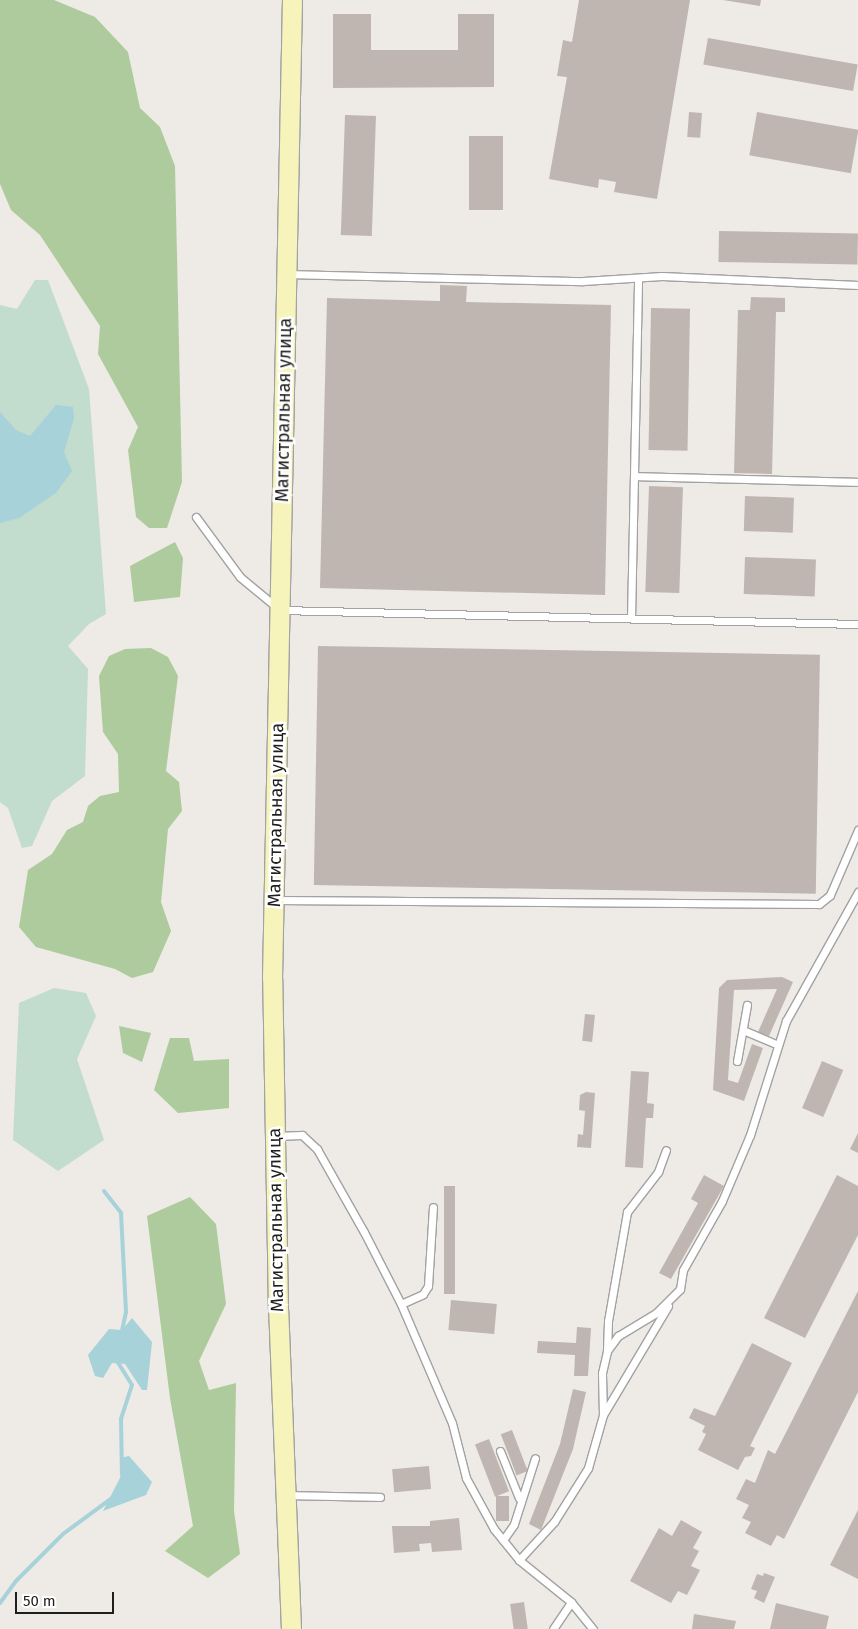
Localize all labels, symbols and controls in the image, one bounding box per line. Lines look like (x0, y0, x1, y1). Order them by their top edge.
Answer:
street label: Магистральная улица (272, 318, 296, 502)
street label: Магистральная улица (264, 723, 288, 907)
street label: Магистральная улица (264, 1128, 288, 1312)
scale bar (18, 1582, 116, 1614)
text: 50 m (23, 1592, 56, 1610)

